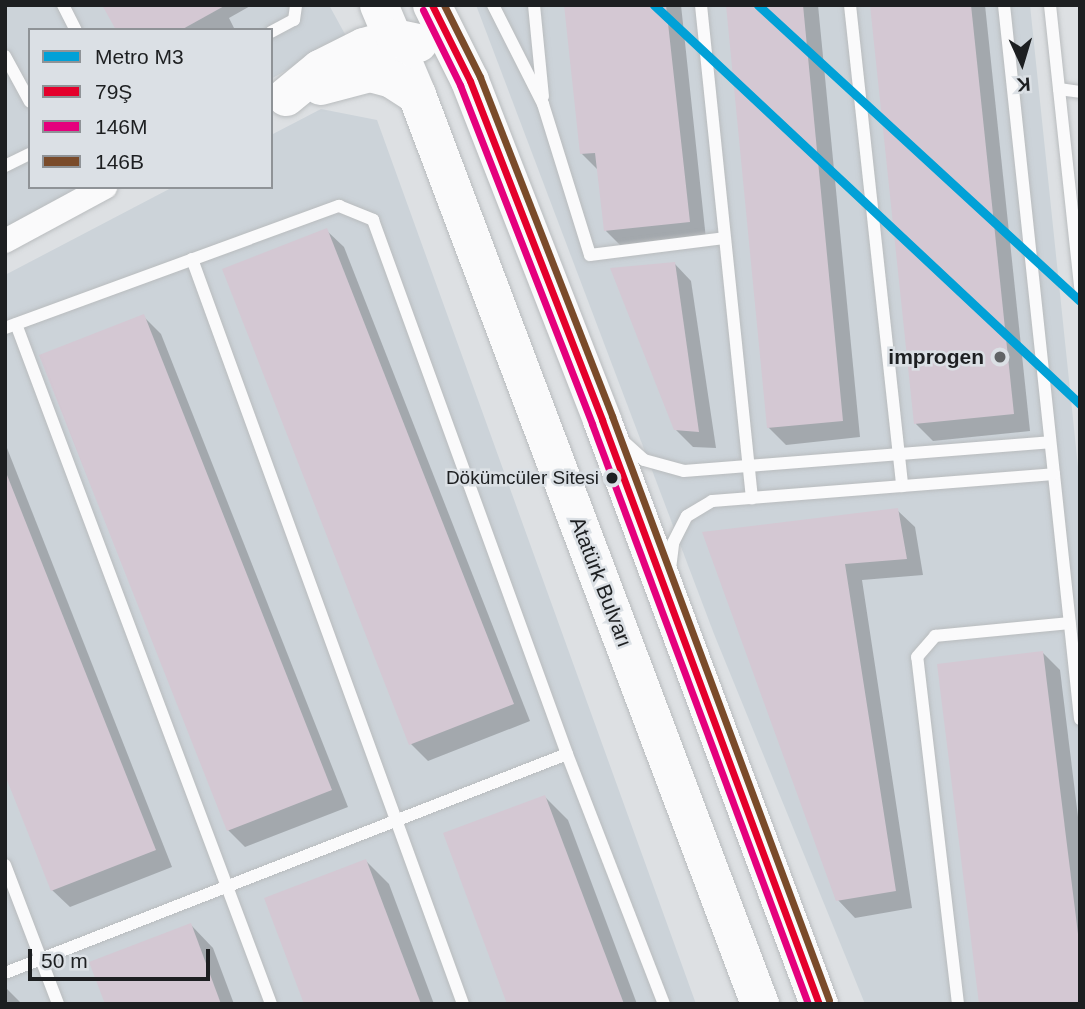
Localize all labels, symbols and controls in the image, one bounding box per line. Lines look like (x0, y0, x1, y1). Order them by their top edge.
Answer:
legend (28, 28, 273, 189)
north arrow (987, 28, 1057, 98)
text: Metro M3 (95, 45, 184, 68)
text: K (1016, 73, 1031, 95)
text: 79Ş (95, 80, 132, 103)
text: 146M (95, 115, 148, 138)
text: 146B (95, 150, 144, 173)
place label: improgen (888, 344, 984, 370)
marker: improgen (990, 347, 1010, 367)
place label: Dökümcüler Sitesi (446, 467, 599, 489)
marker: Dökümcüler Sitesi (605, 471, 619, 485)
street label: Atatürk Bulvarı (565, 513, 637, 651)
scale bar (32, 936, 214, 980)
text: 50 m (41, 949, 88, 972)

